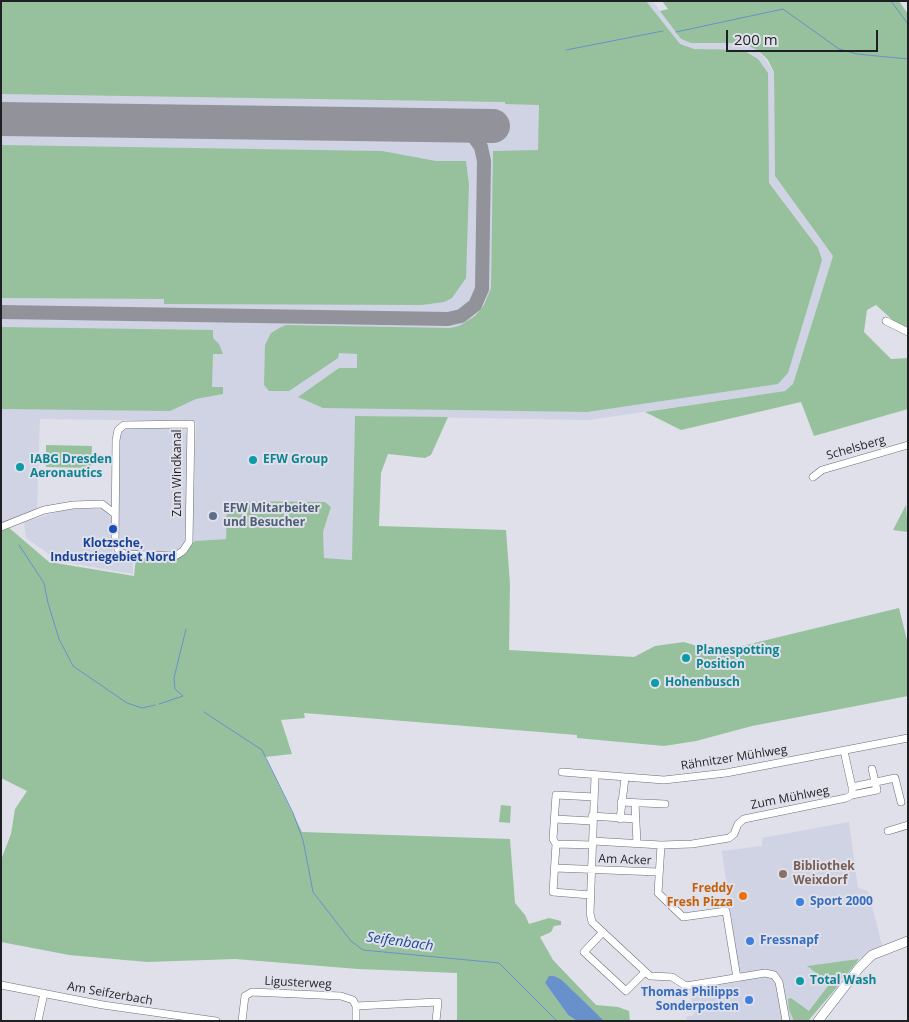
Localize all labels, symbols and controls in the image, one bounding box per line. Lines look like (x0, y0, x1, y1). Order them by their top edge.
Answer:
scale bar (729, 20, 882, 52)
text: 200 m (734, 29, 778, 49)
street label: Zum Windkanal (171, 429, 185, 517)
street label: Schelsberg (825, 433, 887, 463)
place label: IABG Dresden Aeronautics (30, 453, 112, 481)
place label: EFW Group (263, 453, 328, 467)
marker: EFW Group (247, 454, 259, 466)
marker: IABG Dresden Aeronautics (14, 461, 26, 473)
place label: EFW Mitarbeiter und Besucher (223, 502, 320, 530)
marker: EFW Mitarbeiter und Besucher (207, 510, 219, 522)
marker: Klotzsche, Industriegebiet Nord (107, 523, 119, 535)
place label: Klotzsche, Industriegebiet Nord (50, 537, 176, 565)
place label: Planespotting Position (696, 644, 779, 672)
marker: Planespotting Position (680, 652, 692, 664)
place label: Hohenbusch (665, 676, 740, 690)
marker: Hohenbusch (649, 677, 661, 689)
street label: Rähnitzer Mühlweg (680, 742, 788, 774)
street label: Zum Mühlweg (750, 783, 830, 813)
street label: Am Acker (598, 852, 652, 868)
place label: Bibliothek Weixdorf (793, 860, 855, 888)
marker: Bibliothek Weixdorf (777, 868, 789, 880)
place label: Freddy Fresh Pizza (667, 882, 733, 910)
marker: Freddy Fresh Pizza (737, 890, 749, 902)
place label: Sport 2000 (810, 895, 873, 909)
marker: Sport 2000 (794, 896, 806, 908)
water label: Seifenbach (365, 929, 435, 955)
place label: Fressnapf (760, 934, 818, 948)
marker: Fressnapf (744, 935, 756, 947)
street label: Ligusterweg (264, 974, 332, 992)
place label: Total Wash (810, 974, 876, 988)
marker: Total Wash (794, 975, 806, 987)
street label: Am Seifzerbach (66, 979, 154, 1009)
place label: Thomas Philipps Sonderposten (641, 986, 739, 1014)
marker: Thomas Philipps Sonderposten (743, 994, 755, 1006)

